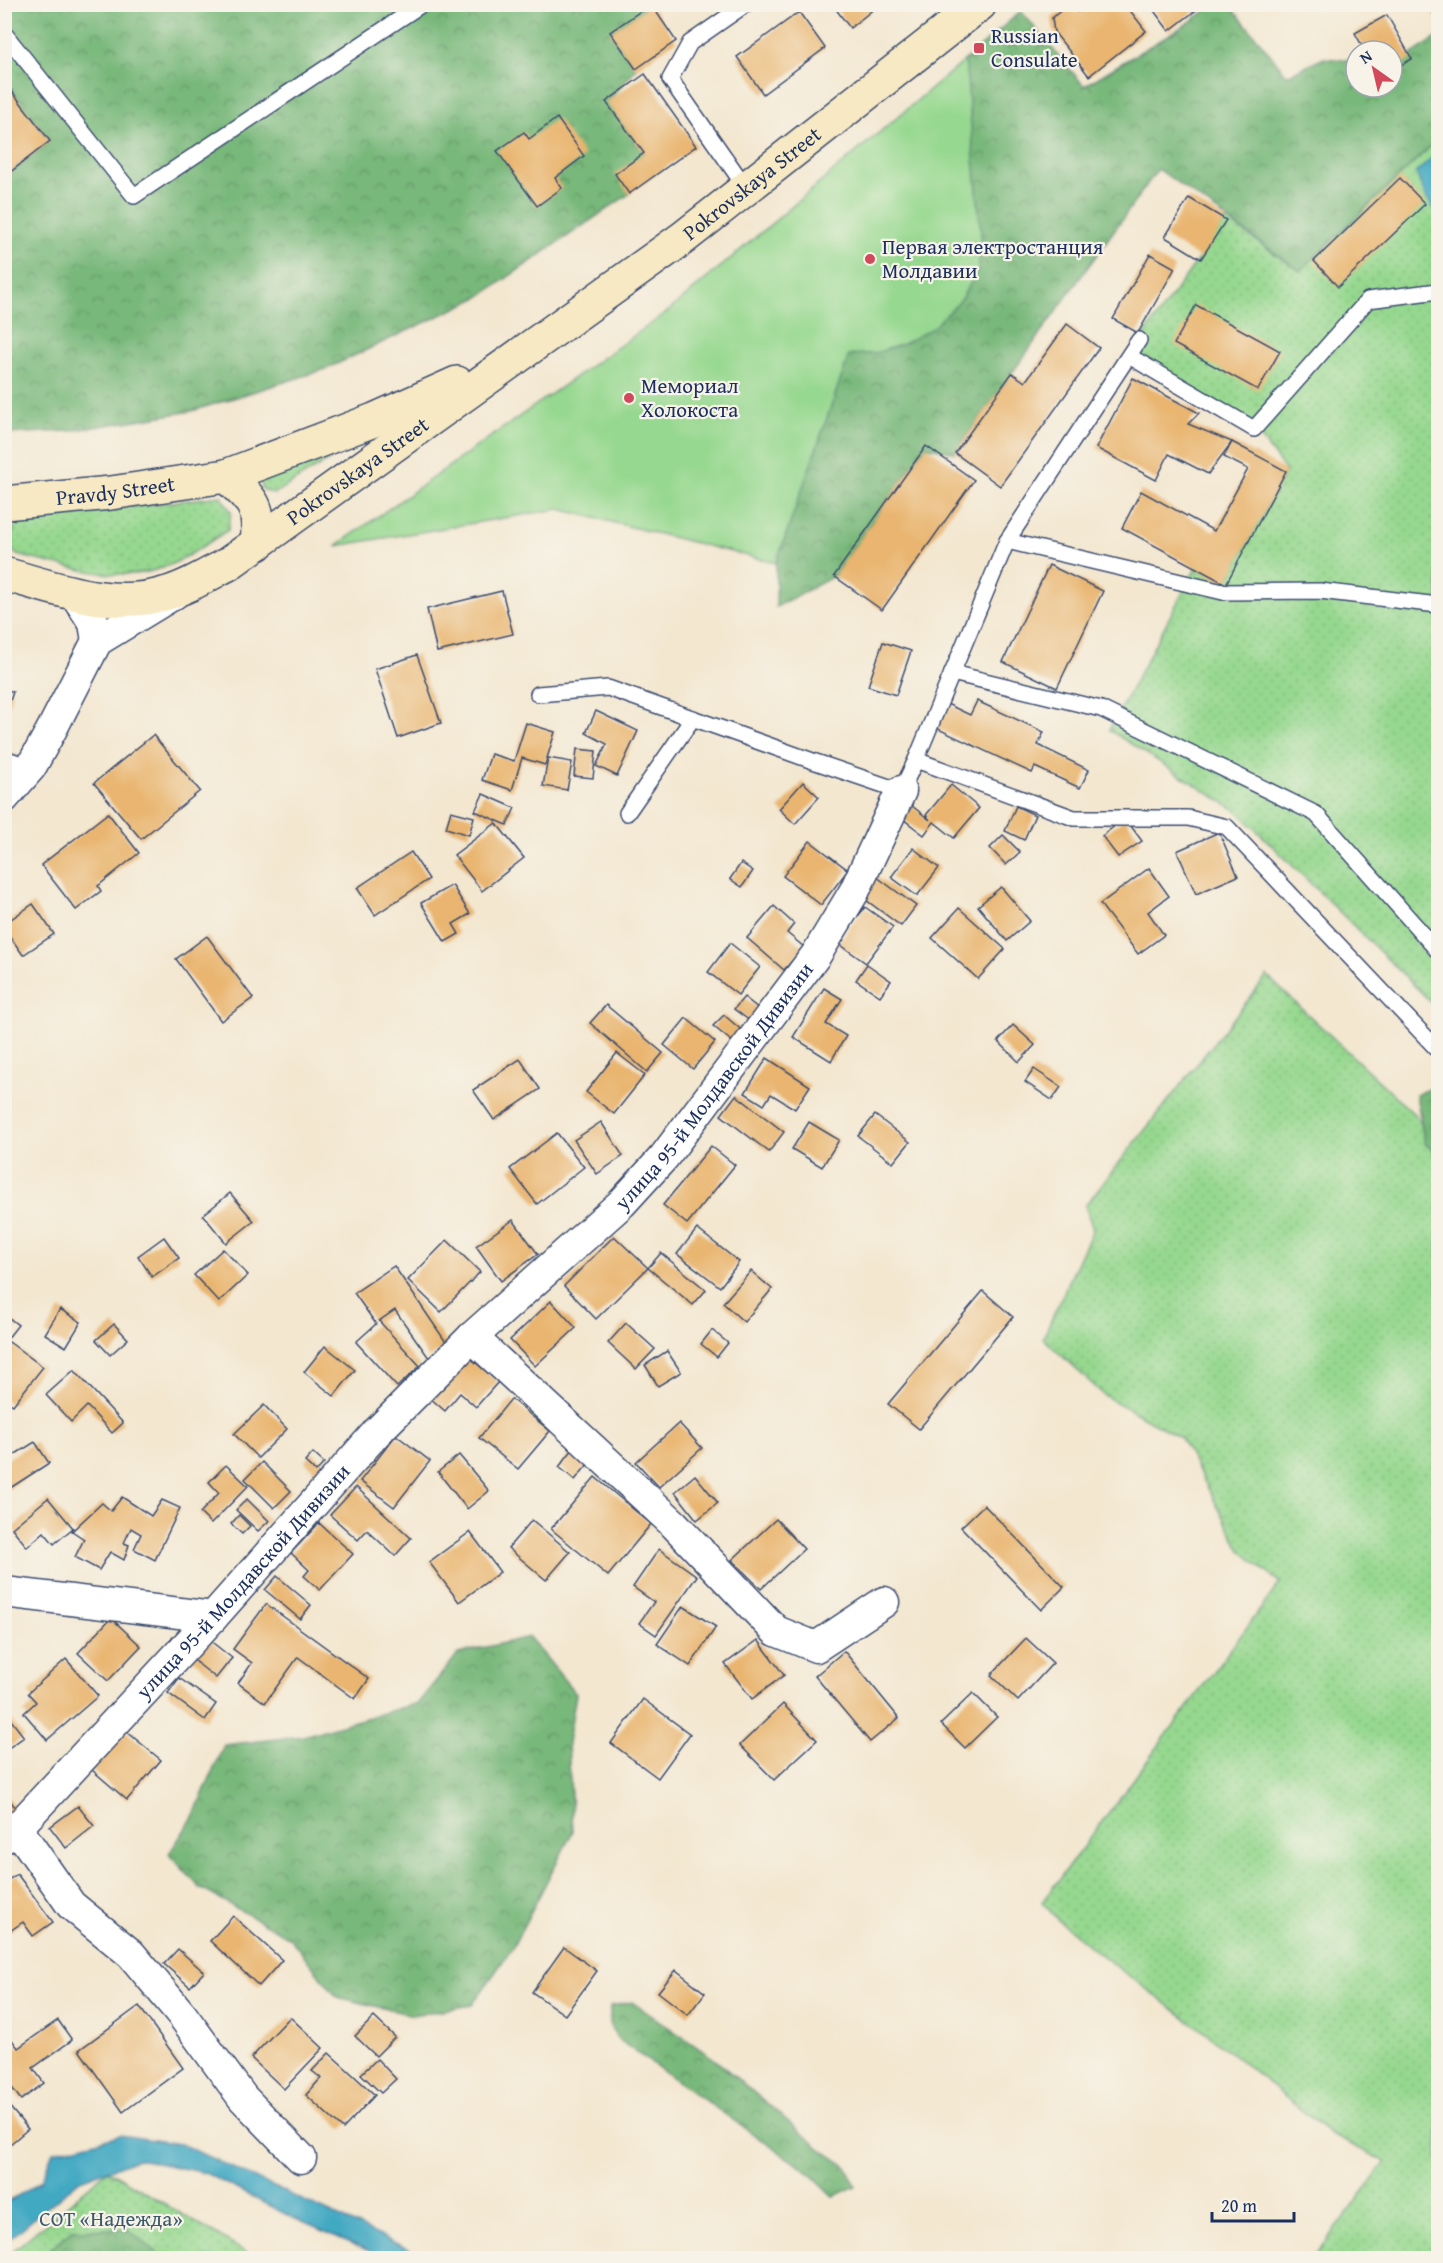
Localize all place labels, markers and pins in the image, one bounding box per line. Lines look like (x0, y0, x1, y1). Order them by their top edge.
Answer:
place label: Russian Consulate (991, 20, 1078, 75)
marker: Russian Consulate (972, 41, 986, 55)
place label: Первая электростанция Молдавии (882, 231, 1104, 286)
marker: Первая электростанция Молдавии (863, 252, 877, 266)
place label: Мемориал Холокоста (641, 370, 739, 425)
marker: Мемориал Холокоста (622, 391, 636, 405)

